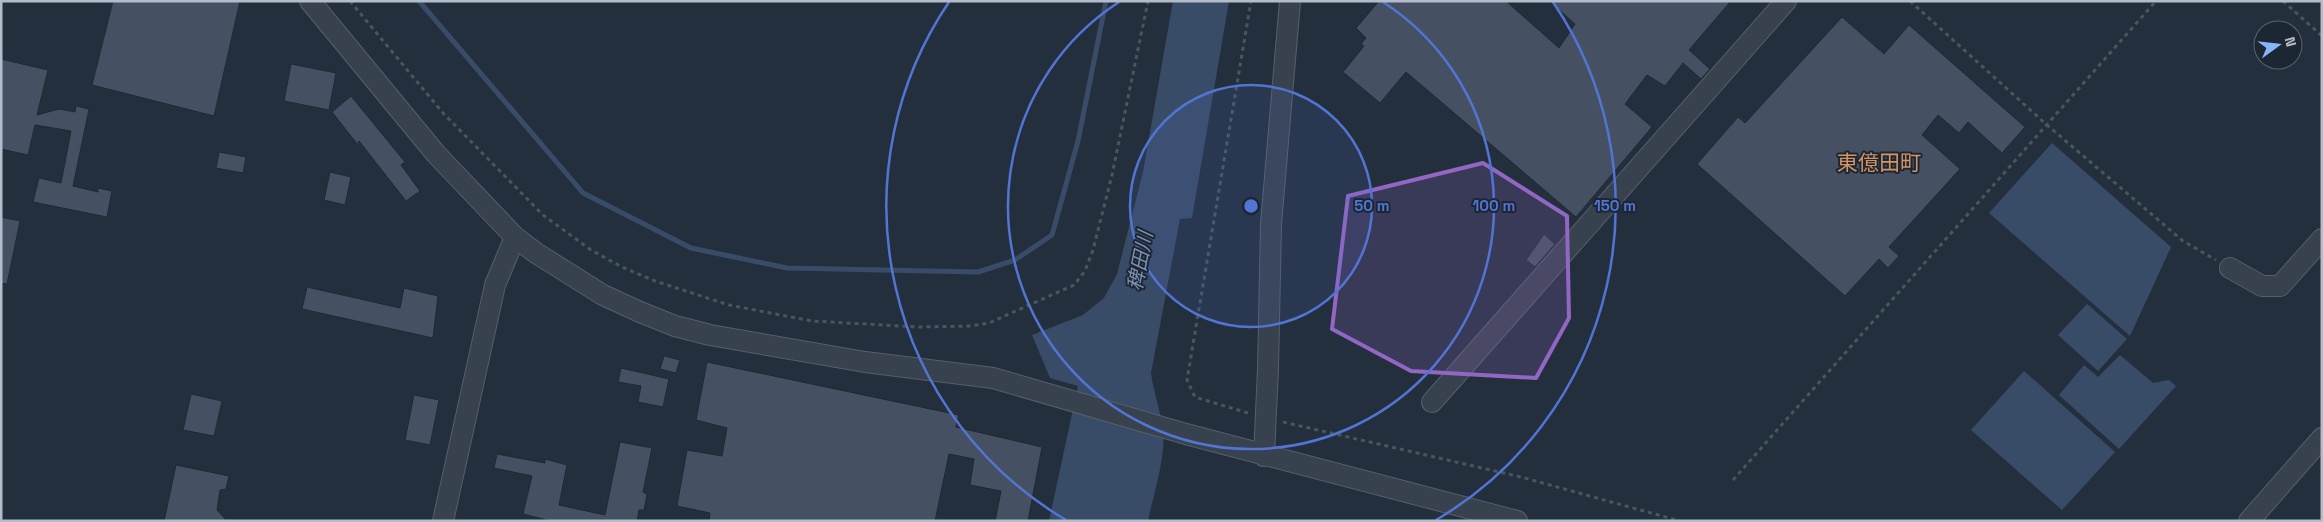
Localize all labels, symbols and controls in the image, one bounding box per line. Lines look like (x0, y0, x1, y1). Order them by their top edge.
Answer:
north arrow (2253, 20, 2303, 70)
text: N (2281, 35, 2300, 49)
district label: 東億田町 (1837, 149, 1921, 176)
text: 50 m (1354, 196, 1390, 215)
text: 100 m (1473, 196, 1515, 215)
text: 150 m (1594, 196, 1636, 215)
centre of rings (1242, 197, 1260, 215)
water label: 稗田川 (1122, 227, 1159, 293)

